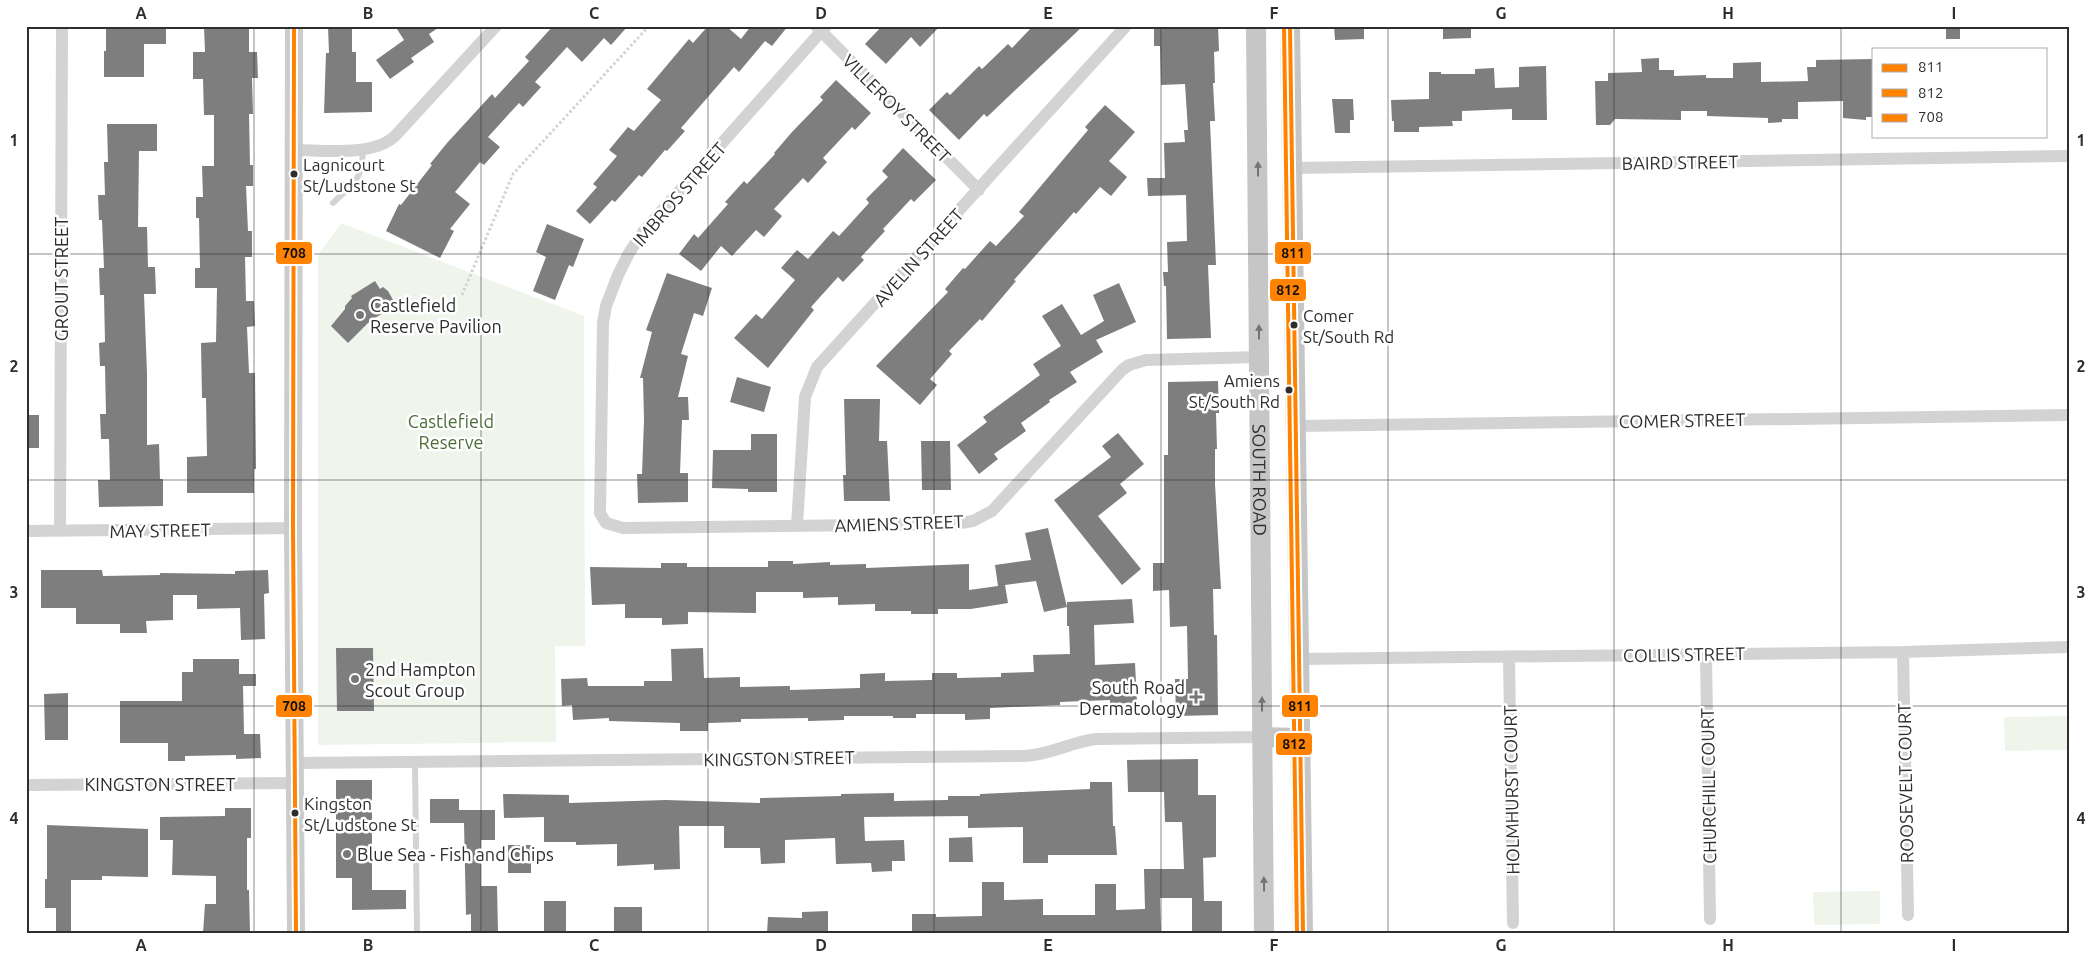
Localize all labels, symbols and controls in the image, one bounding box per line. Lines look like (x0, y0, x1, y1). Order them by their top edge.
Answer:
text: A (135, 4, 147, 22)
text: B (363, 4, 373, 22)
text: C (589, 4, 599, 22)
text: D (815, 4, 827, 22)
text: E (1043, 4, 1053, 22)
text: F (1270, 4, 1279, 22)
text: G (1495, 4, 1507, 22)
text: H (1722, 4, 1734, 22)
text: I (1952, 4, 1956, 22)
legend (1872, 48, 2048, 138)
street label: VILLEROY STREET (839, 50, 955, 166)
text: 811 (1918, 58, 1943, 75)
text: 812 (1918, 84, 1943, 101)
text: 708 (1918, 108, 1943, 125)
text: 1 (9, 131, 19, 149)
text: 1 (2076, 131, 2086, 149)
street label: IMBROS STREET (628, 138, 730, 250)
street label: BAIRD STREET (1622, 151, 1738, 173)
place label: Lagnicourt St/Ludstone St (303, 155, 416, 195)
one-way arrow (1254, 161, 1262, 177)
marker: Lagnicourt St/Ludstone St (289, 169, 299, 179)
street label: AVELIN STREET (869, 204, 967, 310)
street label: GROUT STREET (51, 217, 71, 341)
line badge: 708 (275, 241, 313, 265)
line badge: 811 (1274, 241, 1312, 265)
text: 708 (282, 245, 306, 261)
text: 811 (1281, 245, 1305, 261)
line badge: 812 (1269, 278, 1307, 302)
text: 812 (1276, 282, 1300, 298)
place label: Castlefield Reserve Pavilion (370, 295, 502, 336)
place label: Comer St/South Rd (1303, 306, 1394, 346)
marker: Castlefield Reserve Pavilion (354, 309, 366, 321)
marker: Comer St/South Rd (1289, 320, 1299, 330)
one-way arrow (1255, 323, 1263, 339)
text: 2 (9, 357, 19, 375)
text: 2 (2076, 357, 2086, 375)
place label: Amiens St/South Rd (1189, 371, 1280, 411)
marker: Amiens St/South Rd (1284, 385, 1294, 395)
street label: COMER STREET (1618, 409, 1746, 431)
park label: Castlefield Reserve (408, 411, 494, 452)
street label: SOUTH ROAD (1250, 424, 1270, 536)
street label: AMIENS STREET (834, 511, 964, 535)
street label: MAY STREET (109, 519, 211, 541)
text: 3 (9, 583, 19, 601)
text: 3 (2076, 583, 2086, 601)
street label: COLLIS STREET (1623, 643, 1745, 665)
place label: 2nd Hampton Scout Group (365, 659, 476, 700)
marker: 2nd Hampton Scout Group (349, 673, 361, 685)
place label: South Road Dermatology (1079, 677, 1185, 718)
marker: South Road Dermatology (1189, 690, 1203, 704)
line badge: 708 (275, 694, 313, 718)
line badge: 811 (1281, 694, 1319, 718)
one-way arrow (1258, 696, 1266, 712)
text: 708 (282, 698, 306, 714)
text: 811 (1288, 698, 1312, 714)
street label: ROOSEVELT COURT (1894, 703, 1916, 863)
street label: HOLMHURST COURT (1500, 705, 1522, 875)
street label: CHURCHILL COURT (1697, 708, 1719, 864)
line badge: 812 (1275, 732, 1313, 756)
text: 812 (1282, 736, 1306, 752)
street label: KINGSTON STREET (703, 747, 855, 769)
street label: KINGSTON STREET (84, 774, 236, 794)
place label: Kingston St/Ludstone St (304, 794, 417, 834)
marker: Kingston St/Ludstone St (290, 808, 300, 818)
text: 4 (9, 809, 19, 827)
text: 4 (2076, 809, 2086, 827)
place label: Blue Sea - Fish and Chips (357, 844, 554, 864)
marker: Blue Sea - Fish and Chips (341, 848, 353, 860)
one-way arrow (1260, 876, 1268, 892)
text: A (135, 936, 147, 954)
text: B (363, 936, 373, 954)
text: C (589, 936, 599, 954)
text: D (815, 936, 827, 954)
text: E (1043, 936, 1053, 954)
text: F (1270, 936, 1279, 954)
text: G (1495, 936, 1507, 954)
text: H (1722, 936, 1734, 954)
text: I (1952, 936, 1956, 954)

